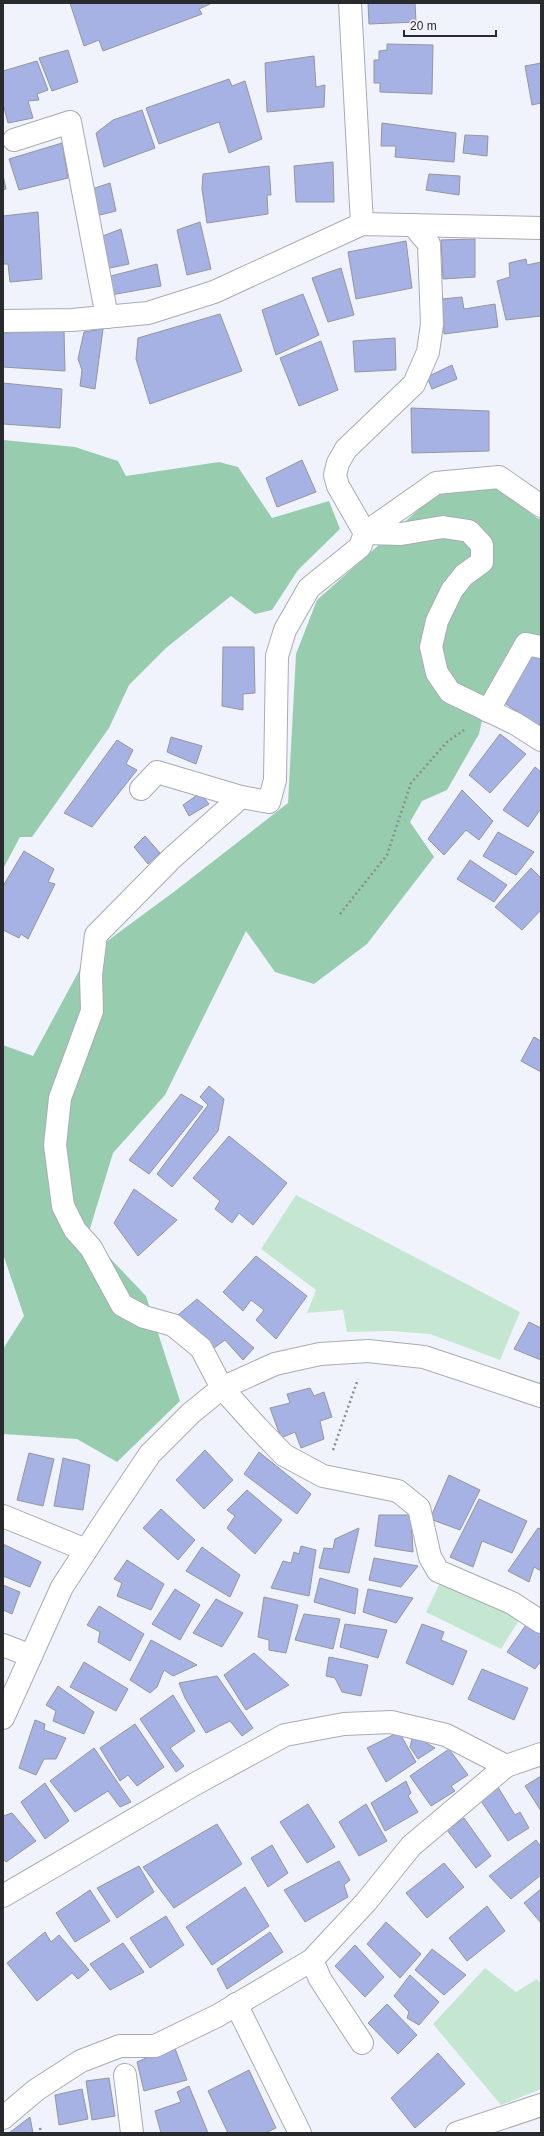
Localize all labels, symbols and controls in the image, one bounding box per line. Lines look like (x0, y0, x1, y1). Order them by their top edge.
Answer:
scale bar (404, 12, 496, 38)
text: 20 m (410, 19, 437, 33)

